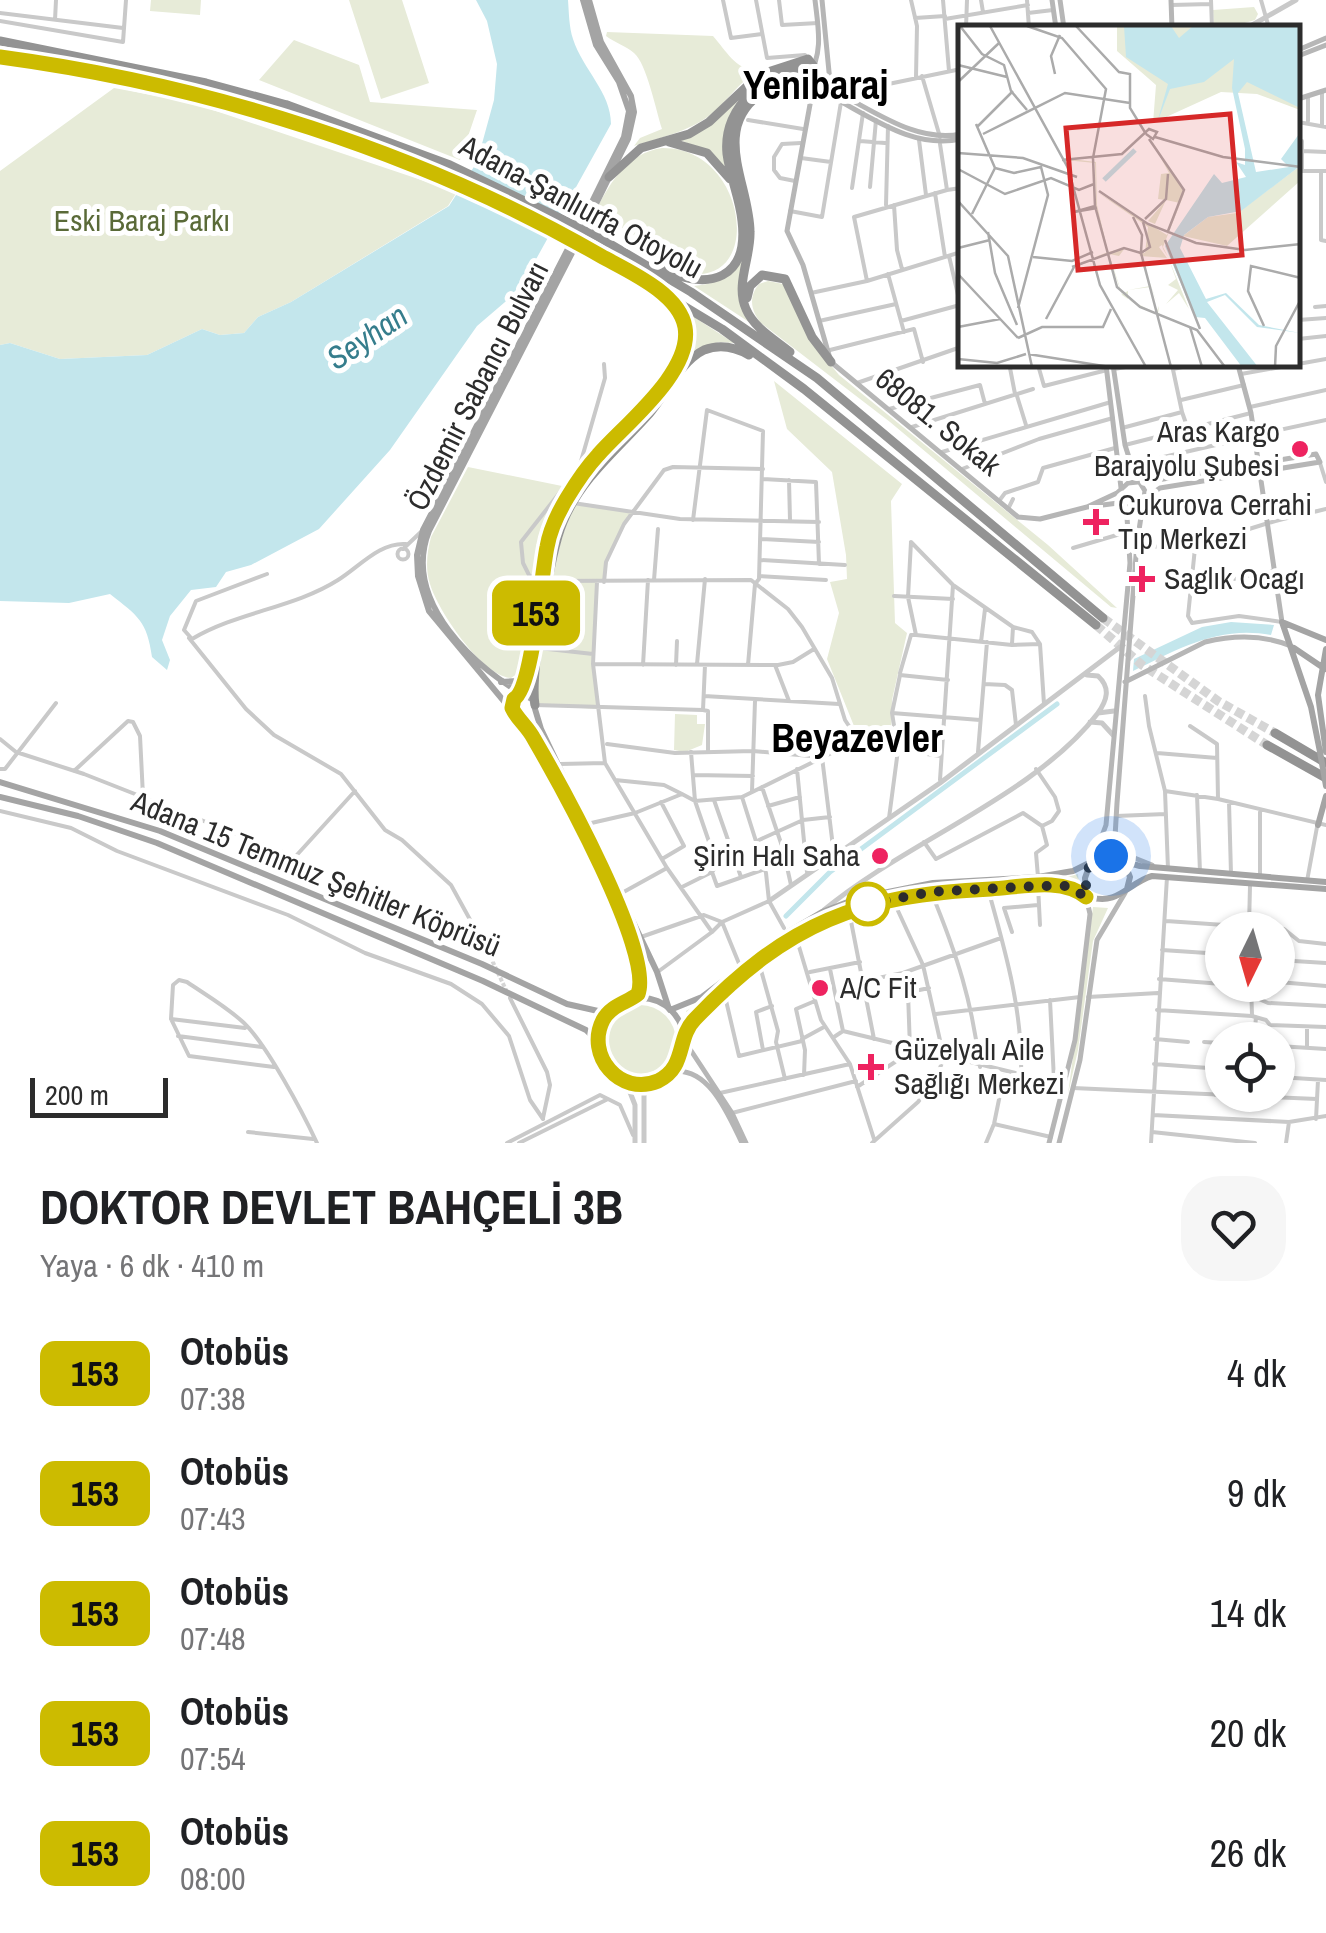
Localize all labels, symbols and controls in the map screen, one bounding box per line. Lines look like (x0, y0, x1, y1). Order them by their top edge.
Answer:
inset map (958, 25, 1301, 368)
district label: Yenibaraj (743, 58, 889, 111)
street label: Adana-Şanlıurfa Otoyolu (452, 125, 710, 287)
park label: Eski Baraj Parkı (54, 200, 230, 240)
street label: Özdemir Sabancı Bulvarı (397, 254, 557, 517)
water label: Seyhan (318, 294, 416, 379)
street label: 68081. Sokak (868, 358, 1010, 485)
place label: Aras Kargo Barajyolu Şubesi (1094, 411, 1280, 485)
marker: Aras Kargo Barajyolu Şubesi (1289, 438, 1311, 460)
place label: Cukurova Cerrahi Tıp Merkezi (1118, 484, 1312, 558)
marker: Cukurova Cerrahi Tıp Merkezi (1083, 509, 1109, 535)
place label: Saglık Ocagı (1164, 558, 1305, 598)
marker: Saglık Ocagı (1129, 566, 1155, 592)
line badge: 153 (478, 580, 594, 646)
text: 153 (512, 590, 560, 637)
district label: Beyazevler (771, 711, 943, 764)
street label: Adana 15 Temmuz Şehitler Köprüsü (125, 780, 507, 966)
your location (1086, 831, 1136, 881)
place label: Şirin Halı Saha (693, 835, 860, 875)
marker: Şirin Halı Saha (869, 845, 891, 867)
unlabelled marker (847, 883, 889, 925)
north arrow (1205, 912, 1295, 1002)
map controls (1205, 912, 1295, 1112)
place label: A/C Fit (839, 967, 917, 1007)
marker: A/C Fit (809, 977, 831, 999)
button: locate (1205, 1022, 1295, 1112)
place label: Güzelyalı Aile Sağlığı Merkezi (894, 1029, 1065, 1103)
marker: Güzelyalı Aile Sağlığı Merkezi (858, 1054, 884, 1080)
scale bar (30, 1073, 168, 1118)
text: 200 m (45, 1076, 109, 1114)
text: DOKTOR DEVLET BAHÇELİ 3B (40, 1174, 623, 1239)
button: heart (1181, 1176, 1286, 1281)
text: Yaya · 6 dk · 410 m (40, 1244, 264, 1287)
text: Otobüs (180, 1326, 289, 1377)
text: 4 dk (1227, 1348, 1286, 1399)
text: 153 (71, 1350, 119, 1397)
text: 07:38 (180, 1377, 246, 1420)
text: Otobüs (180, 1446, 289, 1497)
text: 9 dk (1227, 1468, 1286, 1519)
text: 153 (71, 1470, 119, 1517)
text: 07:43 (180, 1497, 246, 1540)
text: Otobüs (180, 1566, 289, 1617)
text: 14 dk (1210, 1588, 1286, 1639)
text: 153 (71, 1590, 119, 1637)
text: 07:48 (180, 1617, 246, 1660)
text: Otobüs (180, 1686, 289, 1737)
text: 20 dk (1210, 1708, 1286, 1759)
text: 153 (71, 1710, 119, 1757)
text: 07:54 (180, 1737, 246, 1780)
text: Otobüs (180, 1806, 289, 1857)
text: 26 dk (1210, 1828, 1286, 1879)
text: 153 (71, 1830, 119, 1877)
text: 08:00 (180, 1857, 246, 1900)

